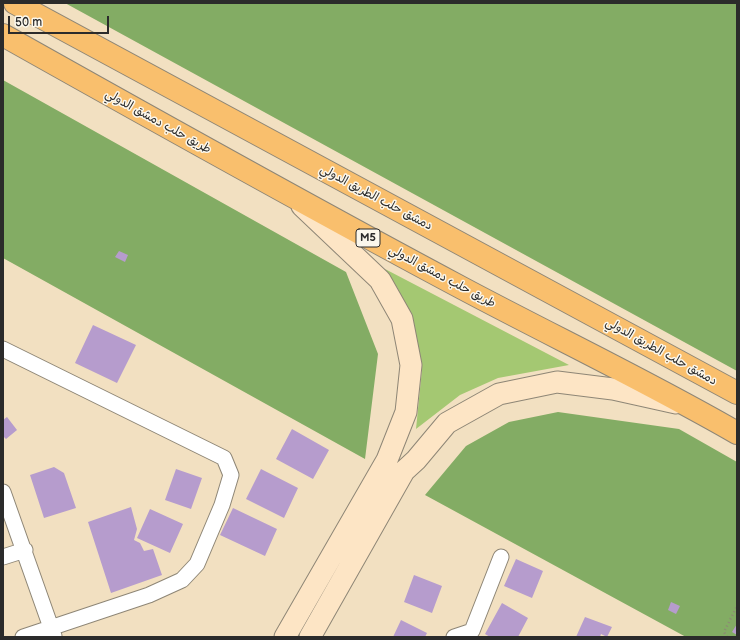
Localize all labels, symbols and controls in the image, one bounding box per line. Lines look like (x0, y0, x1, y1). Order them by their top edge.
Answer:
scale bar (10, 8, 111, 34)
text: 50 m (15, 15, 42, 30)
street label: طريق حلب دمشق الدولي (103, 87, 213, 157)
street label: دمشق حلب الطريق الدولي (317, 162, 435, 234)
road number: M5 (356, 229, 380, 247)
street label: طريق حلب دمشق الدولي (386, 243, 498, 311)
street label: دمشق حلب الطريق الدولي (603, 315, 719, 389)

